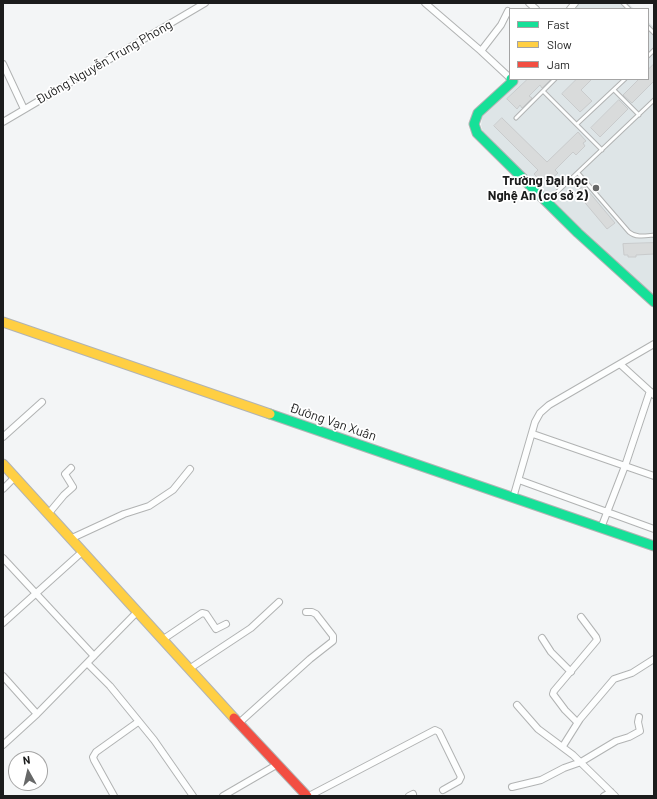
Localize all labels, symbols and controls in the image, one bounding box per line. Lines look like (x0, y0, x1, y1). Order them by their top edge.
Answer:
legend (509, 8, 649, 80)
street label: Đường Nguyễn Trung Phong (33, 17, 175, 107)
text: Fast (547, 17, 570, 31)
text: Slow (547, 37, 572, 51)
text: Jam (547, 57, 570, 71)
place label: Trường Đại học Nghệ An (cơ sở 2) (488, 173, 588, 204)
marker: Trường Đại học Nghệ An (cơ sở 2) (591, 183, 601, 193)
street label: Đường Vạn Xuân (288, 400, 378, 444)
north arrow (8, 751, 48, 791)
text: N (22, 753, 31, 767)

